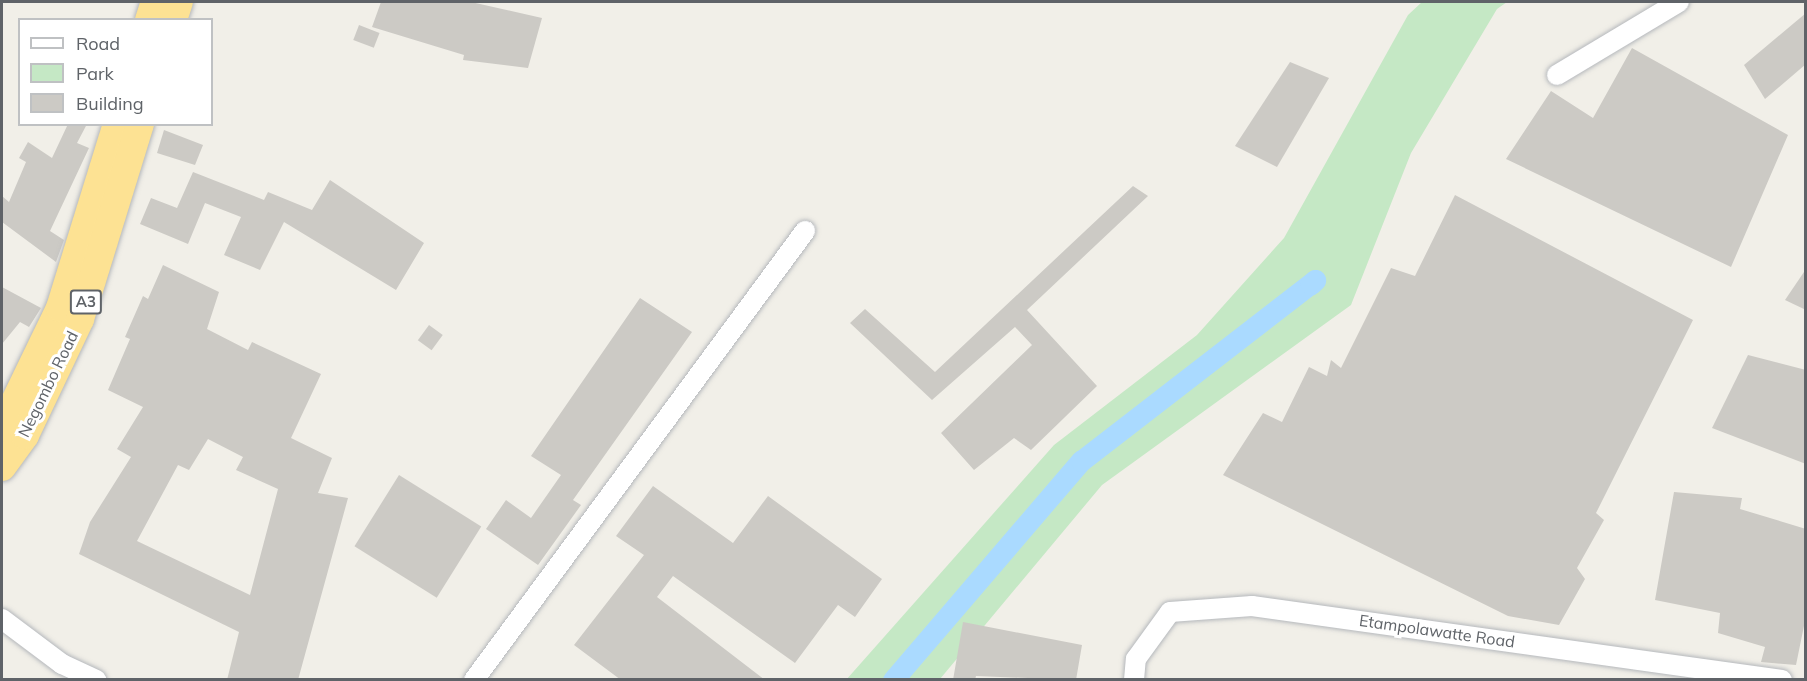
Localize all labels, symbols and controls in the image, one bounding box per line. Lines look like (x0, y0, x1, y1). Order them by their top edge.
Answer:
legend (18, 18, 213, 126)
text: Road (76, 32, 120, 55)
text: Park (76, 62, 114, 85)
text: Building (76, 92, 144, 115)
road number: A3 (70, 290, 103, 314)
street label: Negombo Road (14, 328, 82, 440)
street label: Etampolawatte Road (1358, 611, 1516, 651)

